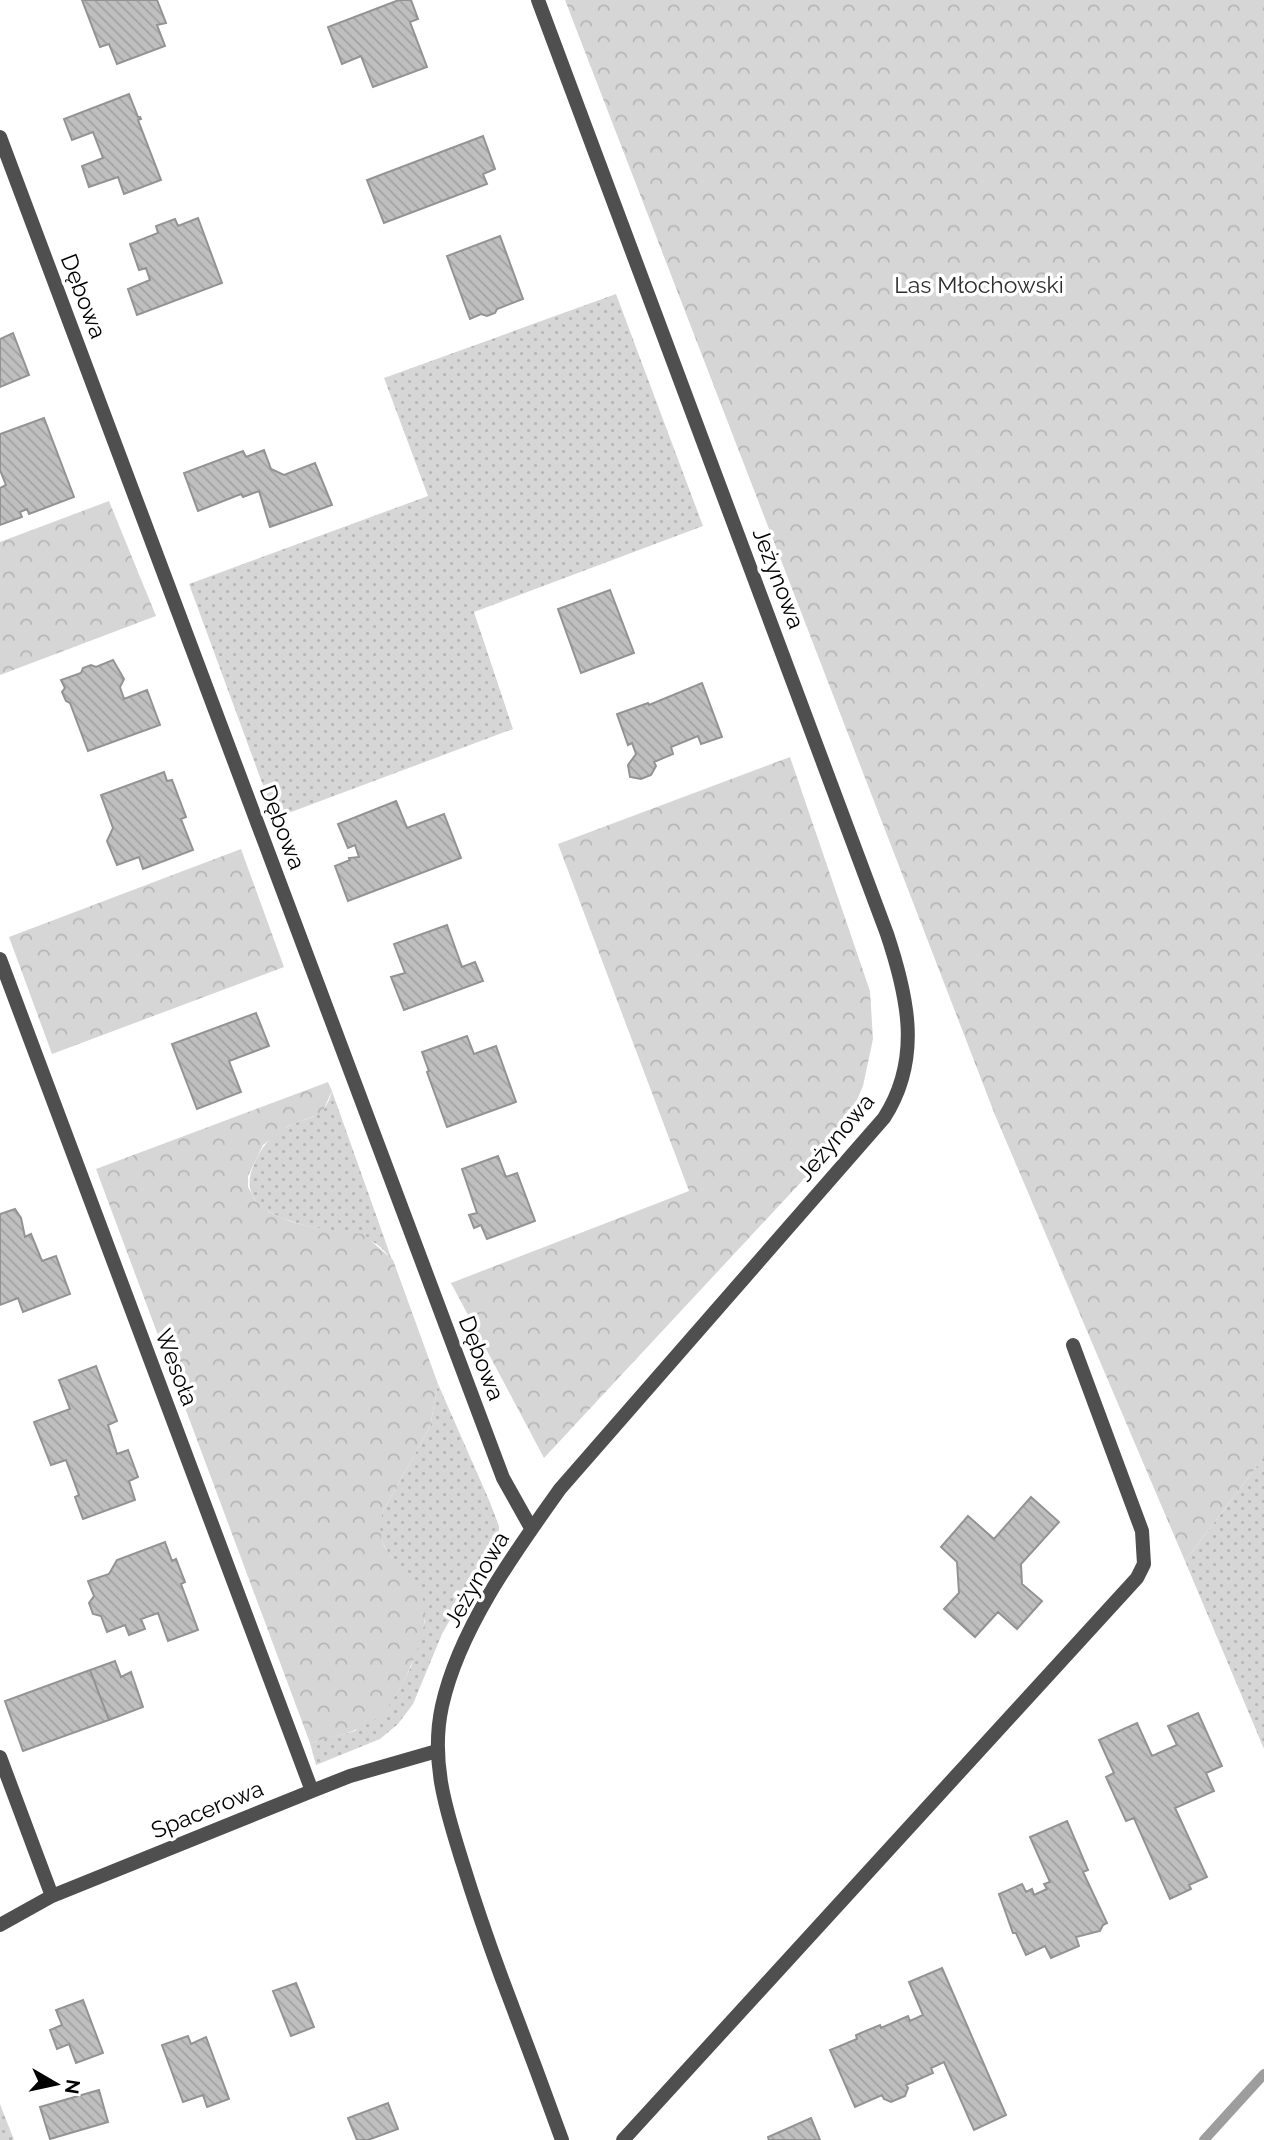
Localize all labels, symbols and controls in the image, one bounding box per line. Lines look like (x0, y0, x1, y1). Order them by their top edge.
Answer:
street label: Dębowa (56, 250, 112, 342)
park label: Las Młochowski (894, 271, 1064, 298)
street label: Jeżynowa (747, 524, 811, 632)
street label: Dębowa (255, 781, 311, 873)
street label: Jeżynowa (791, 1088, 879, 1186)
street label: Dębowa (454, 1312, 510, 1404)
street label: Wesoła (150, 1325, 204, 1409)
street label: Jeżynowa (438, 1527, 514, 1631)
street label: Spacerowa (147, 1774, 267, 1844)
north arrow (21, 2049, 91, 2119)
text: N (61, 2078, 85, 2096)

